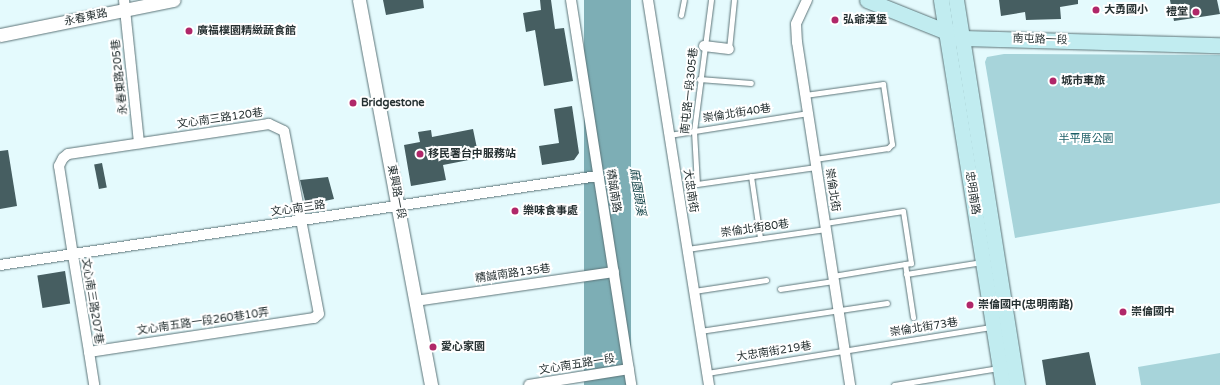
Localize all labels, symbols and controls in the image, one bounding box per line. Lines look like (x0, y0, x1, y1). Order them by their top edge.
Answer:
place label: 大勇國小 (1104, 3, 1148, 17)
marker: 大勇國小 (1091, 5, 1101, 15)
place label: 禮堂 (1166, 5, 1188, 19)
street label: 永春東路 (63, 7, 109, 29)
marker: 禮堂 (1191, 7, 1201, 17)
place label: 弘爺漢堡 (843, 13, 887, 27)
marker: 弘爺漢堡 (830, 15, 840, 25)
place label: 廣福樸園精緻蔬食館 (197, 24, 296, 38)
marker: 廣福樸園精緻蔬食館 (184, 26, 194, 36)
street label: 南屯路一段 (1012, 32, 1068, 48)
street label: 永春東路205巷 (109, 39, 131, 115)
street label: 南屯路一段305巷 (679, 47, 701, 135)
place label: 城市車旅 (1061, 74, 1105, 88)
marker: 城市車旅 (1048, 76, 1058, 86)
place label: Bridgestone (361, 96, 425, 110)
marker: Bridgestone (348, 98, 358, 108)
street label: 崇倫北街40巷 (702, 102, 772, 126)
street label: 文心南三路120巷 (176, 106, 264, 132)
park label: 半平厝公園 (1059, 132, 1113, 146)
place label: 移民署台中服務站 (428, 147, 516, 161)
marker: 移民署台中服務站 (415, 149, 425, 159)
street label: 東興路一段 (384, 164, 408, 220)
water label: 麻園頭溪 (626, 167, 648, 217)
street label: 崇倫北街 (822, 167, 842, 213)
street label: 精誠南路 (603, 168, 623, 214)
street label: 大忠南街 (680, 168, 700, 214)
street label: 忠明南路 (962, 170, 982, 216)
street label: 文心南三路 (270, 199, 326, 219)
place label: 樂味食事處 (523, 204, 578, 218)
marker: 樂味食事處 (510, 206, 520, 216)
street label: 崇倫北街80巷 (720, 218, 790, 240)
street label: 文心南三路207巷 (79, 257, 105, 345)
street label: 精誠南路135巷 (475, 262, 551, 286)
place label: 崇倫國中(忠明南路) (978, 298, 1073, 312)
marker: 崇倫國中(忠明南路) (965, 300, 975, 310)
place label: 崇倫國中 (1131, 305, 1175, 319)
street label: 文心南五路一段260巷10弄 (136, 306, 270, 338)
marker: 崇倫國中 (1118, 307, 1128, 317)
street label: 崇倫北街73巷 (889, 316, 959, 340)
place label: 愛心家園 (441, 340, 485, 354)
street label: 大忠南街219巷 (736, 340, 812, 364)
marker: 愛心家園 (428, 342, 438, 352)
street label: 文心南五路一段 (538, 352, 616, 378)

